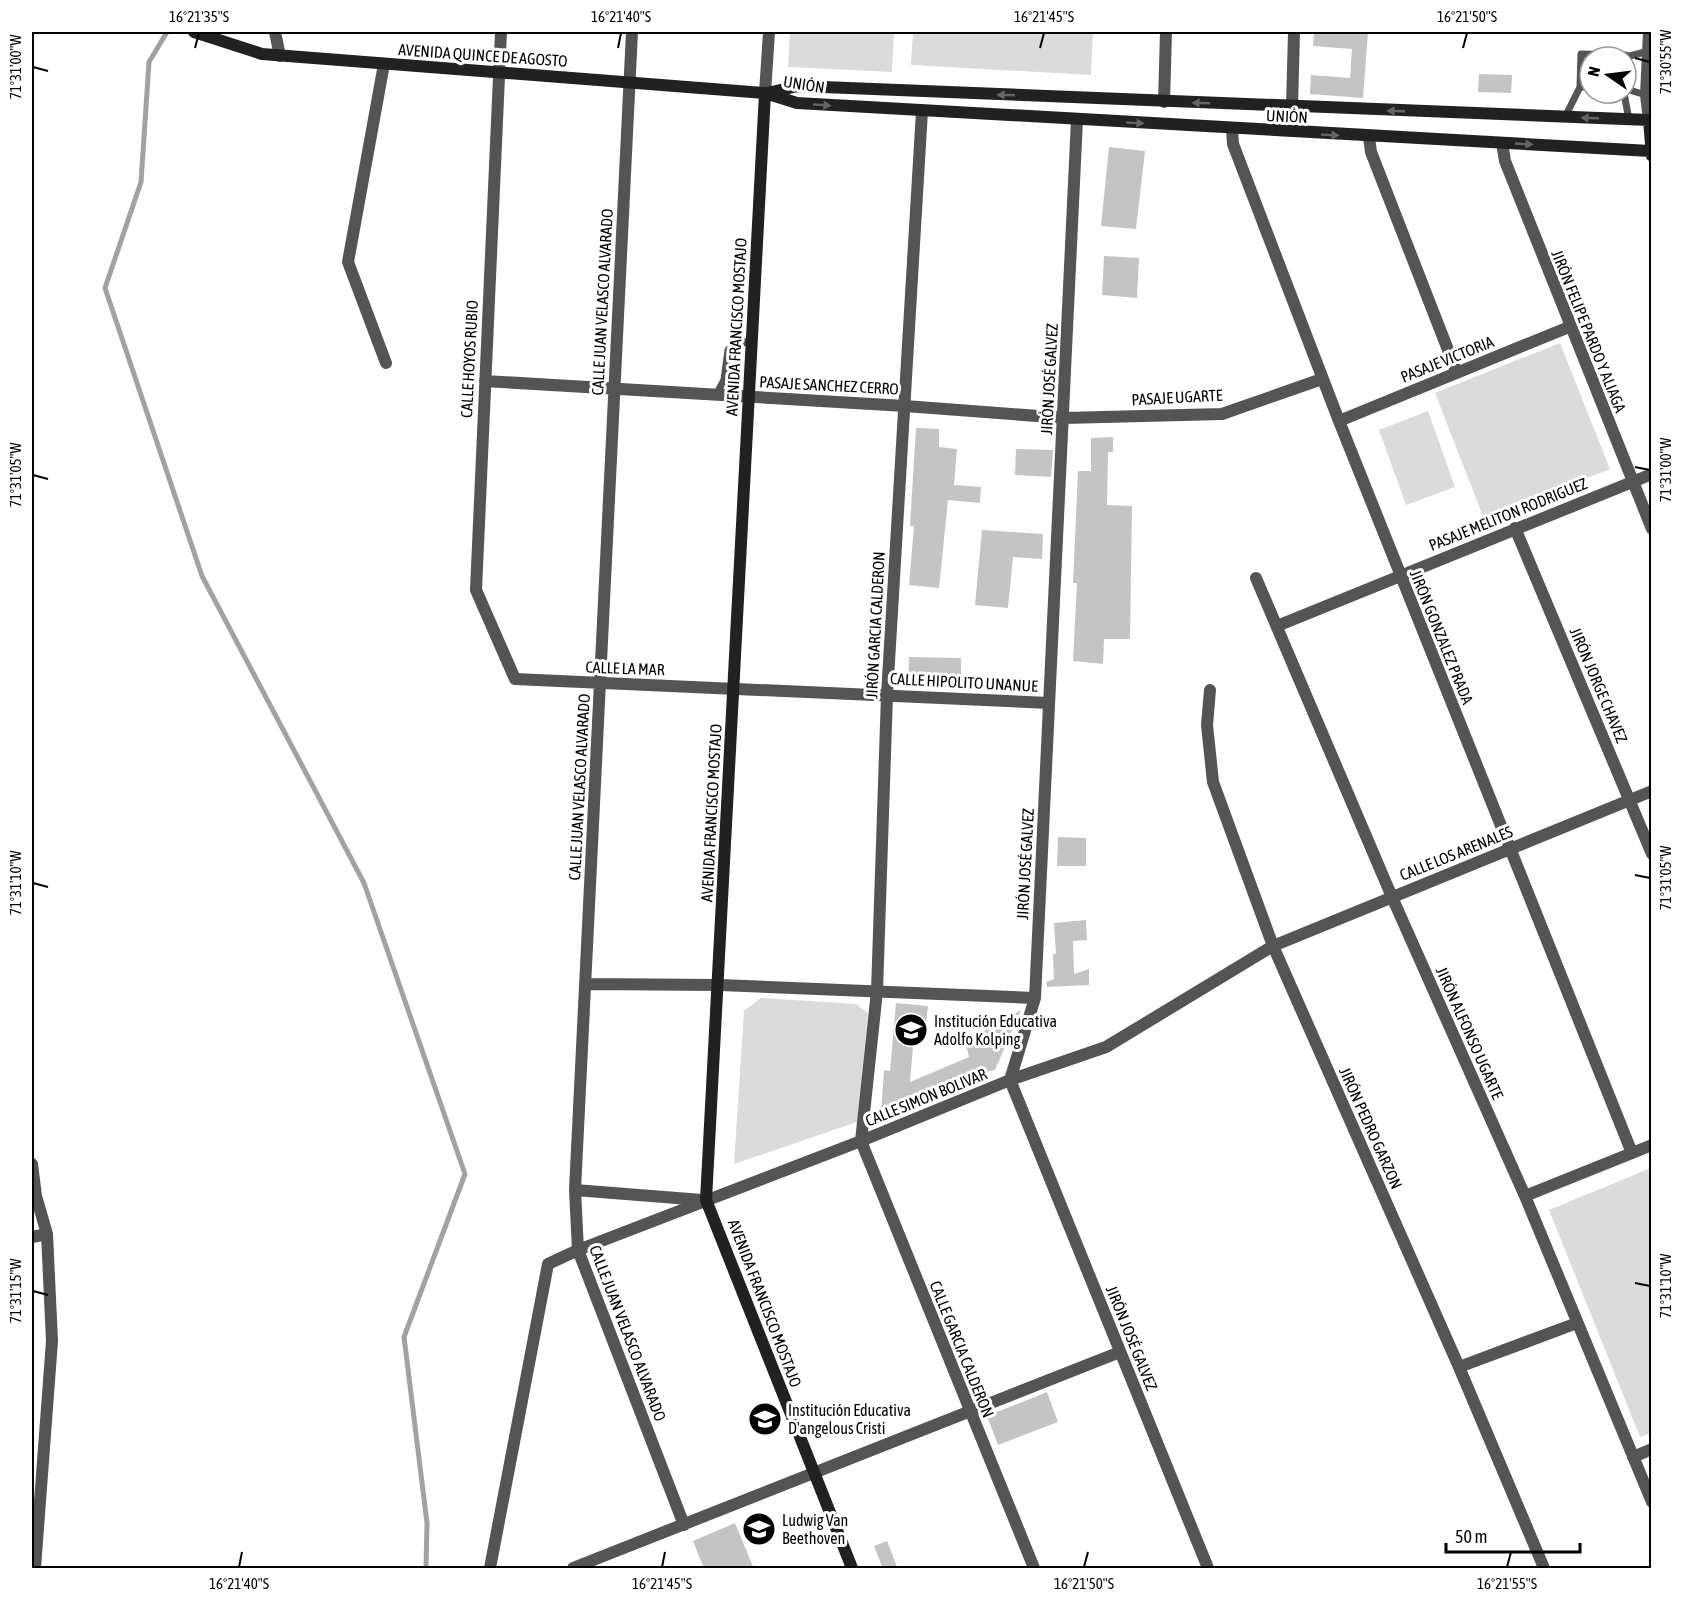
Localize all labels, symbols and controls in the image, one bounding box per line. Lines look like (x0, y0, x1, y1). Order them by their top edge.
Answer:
text: 16°21'35"S (169, 8, 229, 25)
text: 16°21'40"S (591, 8, 651, 25)
text: 16°21'45"S (1014, 8, 1074, 25)
text: 16°21'50"S (1437, 8, 1497, 25)
text: 71°30'55"W (1657, 30, 1674, 94)
text: 71°31'00"W (7, 35, 24, 99)
street label: AVENIDA QUINCE DE AGOSTO (398, 40, 568, 70)
north arrow (1578, 45, 1638, 105)
text: N (1584, 65, 1603, 78)
street label: UNIÓN (782, 72, 826, 96)
one-way arrow (996, 90, 1015, 99)
one-way arrow (1191, 98, 1210, 108)
one-way arrow (813, 100, 832, 109)
street label: UNIÓN (1266, 106, 1308, 126)
one-way arrow (1386, 106, 1405, 115)
one-way arrow (1581, 114, 1600, 123)
one-way arrow (1125, 118, 1144, 128)
one-way arrow (1320, 130, 1339, 139)
one-way arrow (1515, 140, 1534, 149)
street label: CALLE JUAN VELASCO ALVARADO (588, 208, 616, 396)
street label: AVENIDA FRANCISCO MOSTAJO (722, 237, 750, 417)
street label: JIRÓN FELIPE PARDO Y ALIAGA (1548, 247, 1630, 415)
street label: CALLE HOYOS RUBIO (457, 300, 481, 418)
street label: JIRÓN JOSÉ GALVEZ (1037, 323, 1061, 435)
street label: PASAJE VICTORIA (1398, 332, 1496, 386)
street label: PASAJE SANCHEZ CERRO (759, 372, 899, 398)
street label: PASAJE UGARTE (1131, 386, 1223, 408)
text: 71°31'00"W (1657, 438, 1674, 502)
text: 71°31'05"W (7, 443, 24, 507)
street label: PASAJE MELITON RODRIGUEZ (1426, 474, 1590, 554)
street label: JIRÓN GARCIA CALDERON (862, 551, 888, 699)
street label: JIRÓN GONZALEZ PRADA (1407, 567, 1477, 707)
street label: JIRÓN JORGE CHAVEZ (1567, 625, 1631, 745)
street label: CALLE LA MAR (585, 658, 665, 678)
street label: CALLE HIPOLITO UNANUE (890, 669, 1039, 695)
street label: CALLE JUAN VELASCO ALVARADO (565, 693, 593, 881)
street label: AVENIDA FRANCISCO MOSTAJO (697, 723, 725, 903)
street label: JIRÓN JOSÉ GALVEZ (1013, 808, 1037, 920)
street label: CALLE LOS ARENALES (1397, 822, 1515, 884)
text: 71°31'05"W (1657, 846, 1674, 910)
text: 71°31'10"W (7, 851, 24, 915)
street label: JIRÓN ALFONSO UGARTE (1433, 964, 1507, 1102)
school or university icon: Institución Educativa Adolfo Kolping (893, 1012, 929, 1048)
place label: Institución Educativa Adolfo Kolping (934, 1012, 1057, 1049)
street label: CALLE SIMON BOLIVAR (863, 1064, 989, 1130)
street label: JIRÓN PEDRO GARZON (1336, 1064, 1406, 1192)
street label: AVENIDA FRANCISCO MOSTAJO (725, 1217, 805, 1389)
street label: CALLE JUAN VELASCO ALVARADO (586, 1243, 670, 1423)
text: 71°31'10"W (1657, 1254, 1674, 1318)
text: 71°31'15"W (7, 1259, 24, 1323)
street label: CALLE GARCIA CALDERON (926, 1278, 998, 1420)
street label: JIRÓN JOSÉ GALVEZ (1103, 1283, 1161, 1393)
school or university icon: Institución Educativa D'angelous Cristi (747, 1401, 783, 1437)
place label: Institución Educativa D'angelous Cristi (788, 1401, 911, 1438)
school or university icon: Ludwig Van Beethoven (741, 1511, 777, 1547)
place label: Ludwig Van Beethoven (782, 1511, 848, 1547)
scale bar (1446, 1516, 1580, 1554)
text: 50 m (1455, 1526, 1487, 1547)
text: 16°21'40"S (209, 1575, 269, 1592)
text: 16°21'45"S (632, 1575, 692, 1592)
text: 16°21'50"S (1054, 1575, 1114, 1592)
text: 16°21'55"S (1477, 1575, 1537, 1592)

